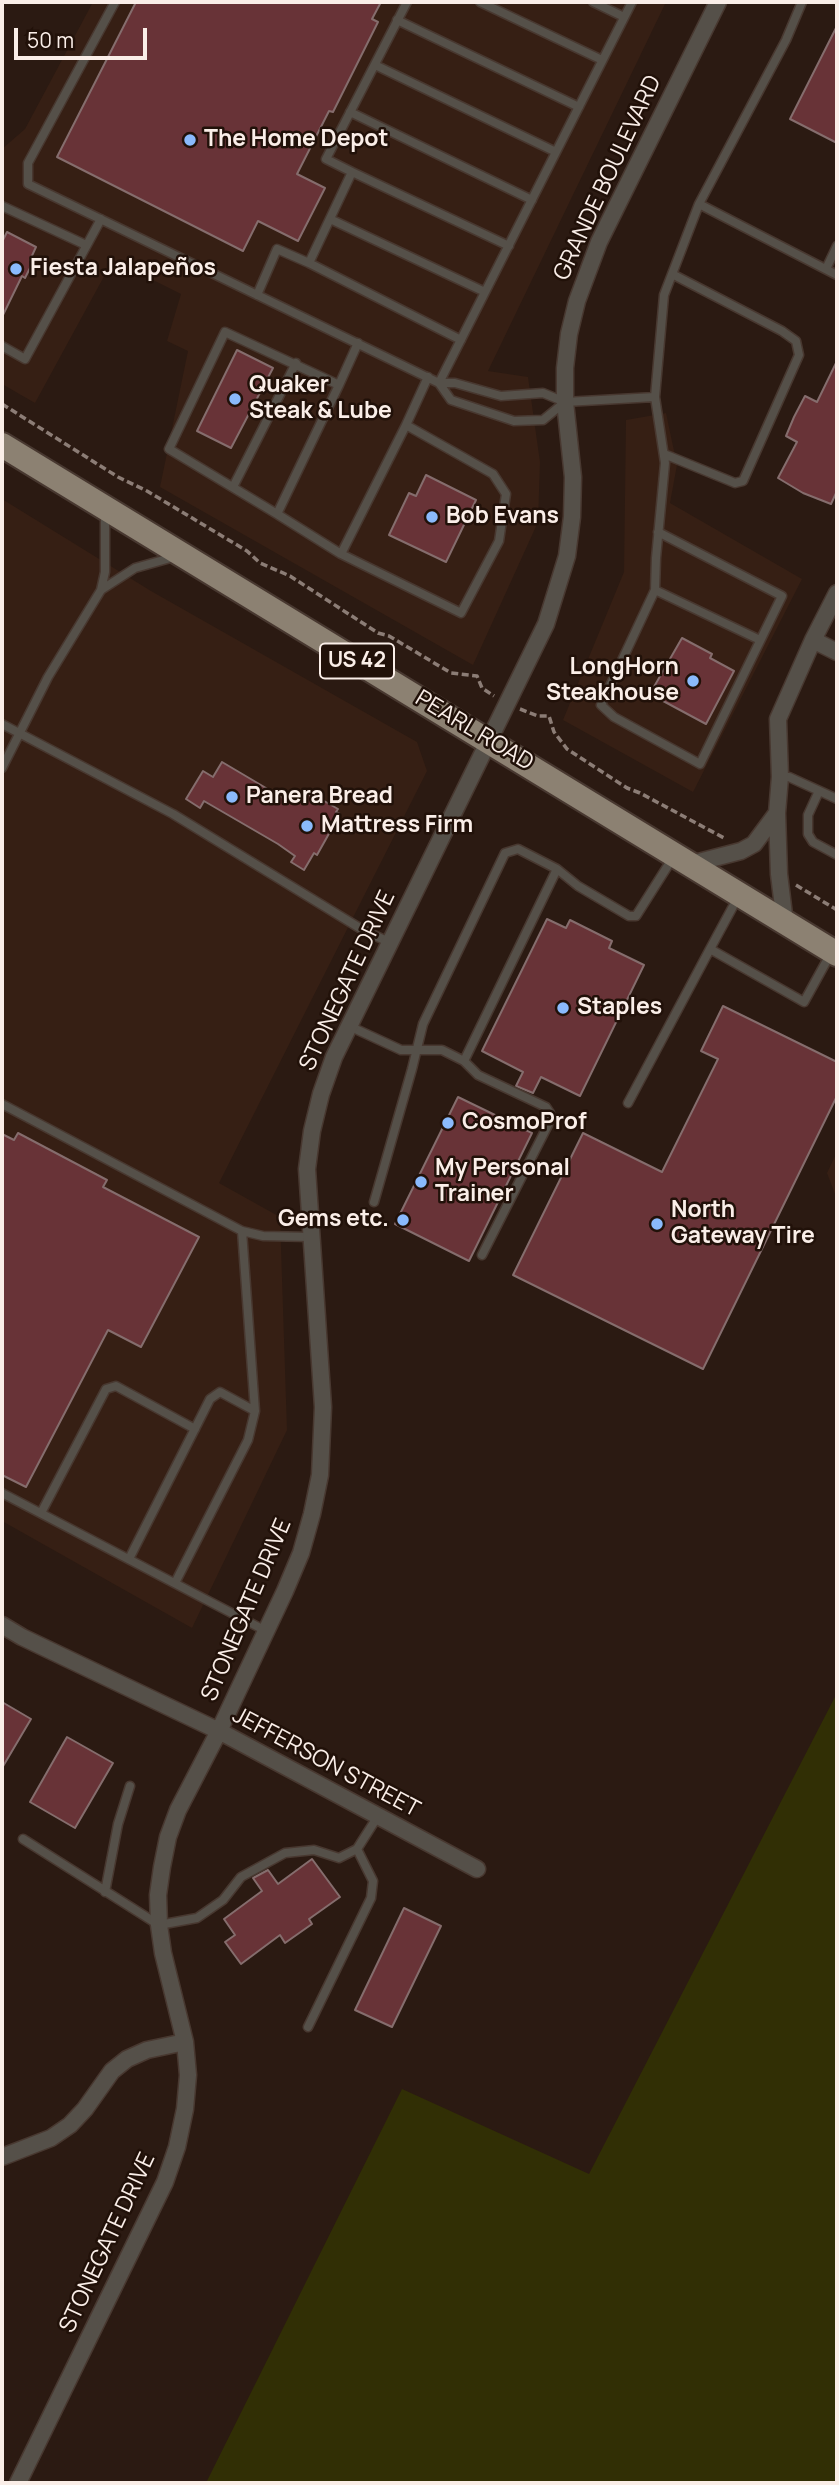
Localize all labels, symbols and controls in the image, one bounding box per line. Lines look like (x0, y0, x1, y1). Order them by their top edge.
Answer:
scale bar (18, 14, 150, 58)
text: 50 m (27, 26, 74, 54)
street label: GRANDE BOULEVARD (548, 71, 668, 285)
place label: The Home Depot (204, 126, 388, 154)
marker: The Home Depot (182, 132, 198, 148)
place label: Fiesta Jalapeños (30, 255, 216, 283)
marker: Fiesta Jalapeños (8, 261, 24, 277)
place label: Quaker Steak & Lube (249, 372, 392, 426)
marker: Quaker Steak & Lube (227, 391, 243, 407)
place label: Bob Evans (446, 503, 559, 531)
marker: Bob Evans (424, 509, 440, 525)
road number: US 42 (320, 644, 394, 678)
place label: LongHorn Steakhouse (546, 654, 679, 708)
marker: LongHorn Steakhouse (685, 673, 701, 689)
street label: PEARL ROAD (410, 685, 538, 777)
place label: Panera Bread (246, 783, 393, 811)
marker: Panera Bread (224, 789, 240, 805)
place label: Mattress Firm (321, 812, 473, 840)
marker: Mattress Firm (299, 818, 315, 834)
street label: STONEGATE DRIVE (294, 887, 402, 1075)
place label: Staples (577, 994, 662, 1022)
marker: Staples (555, 1000, 571, 1016)
place label: CosmoProf (462, 1109, 587, 1137)
marker: CosmoProf (440, 1115, 456, 1131)
place label: My Personal Trainer (435, 1155, 570, 1209)
marker: My Personal Trainer (413, 1174, 429, 1190)
place label: North Gateway Tire (671, 1197, 815, 1251)
place label: Gems etc. (278, 1206, 389, 1234)
marker: Gems etc. (395, 1212, 411, 1228)
marker: North Gateway Tire (649, 1216, 665, 1232)
street label: STONEGATE DRIVE (196, 1515, 298, 1705)
street label: JEFFERSON STREET (228, 1702, 424, 1824)
street label: STONEGATE DRIVE (54, 2149, 162, 2337)

